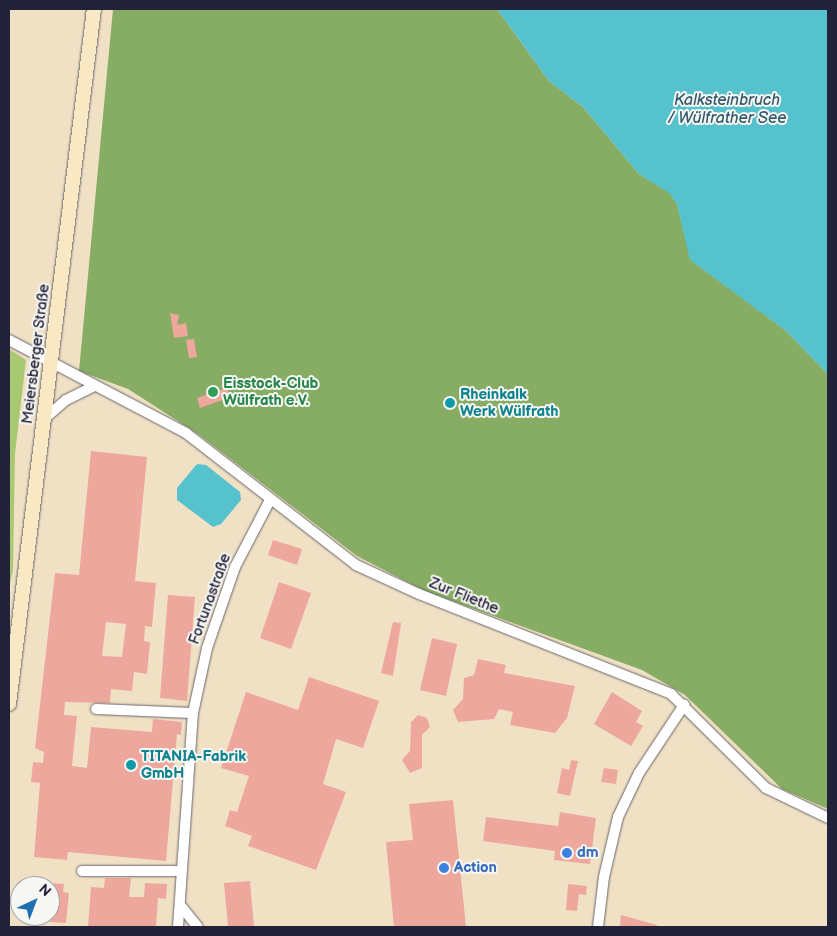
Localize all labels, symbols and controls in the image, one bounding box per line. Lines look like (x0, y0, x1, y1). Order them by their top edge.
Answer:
water label: Kalksteinbruch / Wülfrather See (667, 91, 787, 129)
street label: Meiersberger Straße (18, 283, 54, 425)
place label: Eisstock-Club Wülfrath e.V. (223, 374, 318, 409)
place label: Rheinkalk Werk Wülfrath (460, 385, 558, 420)
marker: Eisstock-Club Wülfrath e.V. (207, 386, 219, 398)
marker: Rheinkalk Werk Wülfrath (444, 397, 456, 409)
street label: Fortunastraße (185, 551, 235, 647)
street label: Zur Fliethe (427, 574, 501, 618)
place label: TITANIA-Fabrik GmbH (141, 747, 246, 782)
marker: TITANIA-Fabrik GmbH (125, 759, 137, 771)
place label: dm (577, 844, 599, 862)
marker: dm (561, 847, 573, 859)
place label: Action (454, 859, 497, 877)
marker: Action (438, 862, 450, 874)
north arrow (10, 876, 60, 926)
text: N (35, 881, 55, 900)

